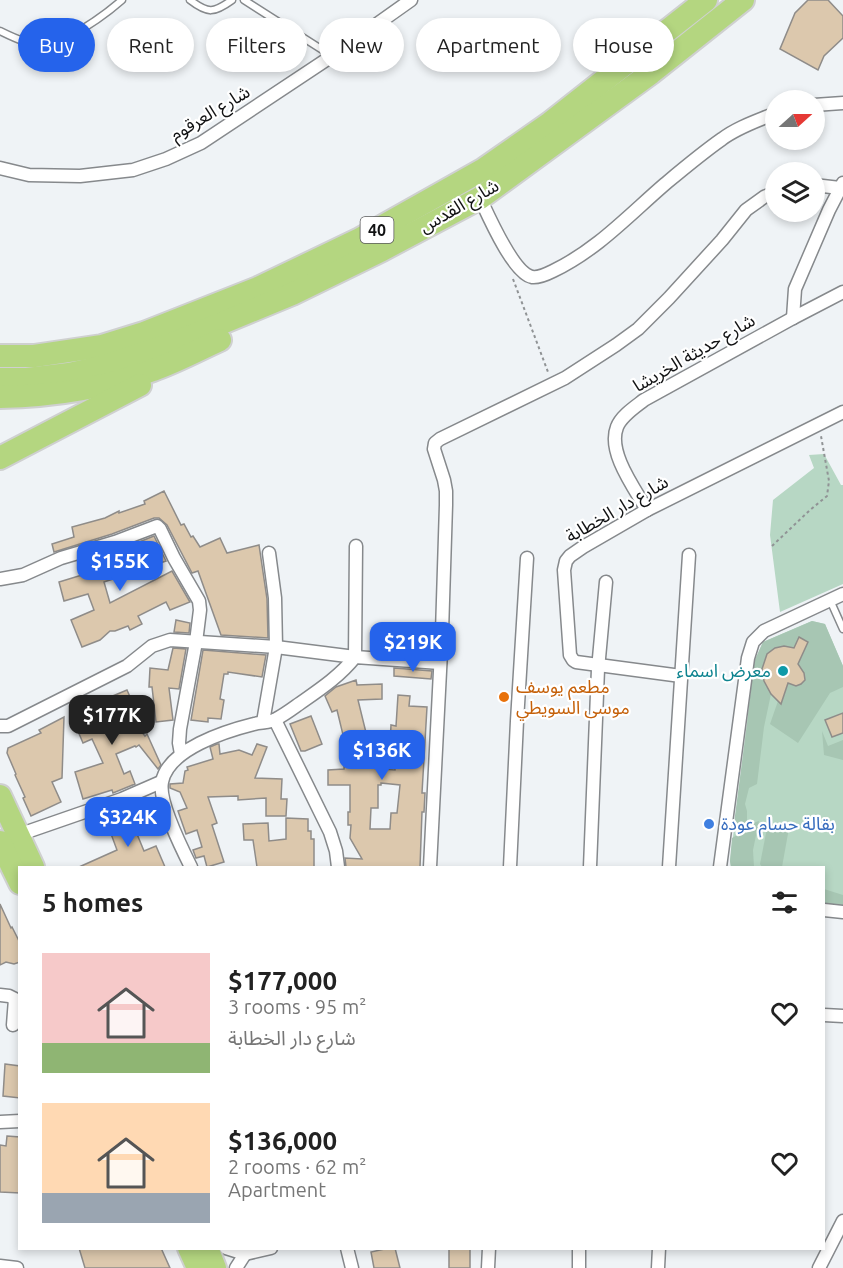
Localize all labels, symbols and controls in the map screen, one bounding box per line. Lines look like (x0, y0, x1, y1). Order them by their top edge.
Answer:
chip: Buy (18, 18, 95, 72)
chip: Rent (107, 18, 194, 72)
chip: Filters (206, 18, 307, 72)
chip: New (319, 18, 404, 72)
chip: Apartment (416, 18, 561, 72)
chip: House (573, 18, 674, 72)
street label: شارع العرقوم (166, 81, 256, 148)
north arrow (765, 90, 825, 150)
map controls (765, 90, 825, 222)
button: layers (765, 162, 825, 222)
street label: شارع القدس (415, 174, 504, 240)
road number: 40 (360, 217, 394, 243)
street label: شارع حديثة الخريشا (629, 309, 760, 399)
street label: شارع دار الخطابة (562, 471, 674, 550)
pin: $155K (78, 541, 162, 592)
text: $155K (91, 549, 149, 572)
pin: $219K (371, 622, 455, 673)
text: $219K (384, 630, 442, 653)
place label: معرض اسماء (677, 660, 771, 682)
marker: معرض اسماء (776, 664, 790, 678)
place label: مطعم يوسف موسى السويطي (516, 676, 630, 721)
marker: مطعم يوسف موسى السويطي (497, 690, 511, 704)
pin: $177K (70, 695, 154, 746)
text: $177K (83, 703, 141, 726)
pin: $136K (340, 730, 424, 781)
text: $136K (353, 738, 411, 761)
pin: $324K (86, 797, 170, 848)
text: $324K (99, 805, 157, 828)
place label: بقالة حسام عودة (721, 813, 835, 838)
marker: بقالة حسام عودة (702, 817, 716, 831)
icon: filters (768, 886, 801, 919)
text: 5 homes (42, 888, 143, 917)
text: $177,000 (228, 966, 337, 995)
icon: home (90, 977, 162, 1049)
text: 3 rooms · 95 m² (228, 995, 366, 1018)
icon: heart (768, 997, 801, 1030)
text: شارع دار الخطابة (228, 1026, 356, 1049)
text: $136,000 (228, 1126, 337, 1155)
icon: home (90, 1127, 162, 1199)
icon: heart (768, 1147, 801, 1180)
text: 2 rooms · 62 m² (228, 1155, 366, 1178)
text: Apartment (228, 1178, 326, 1201)

